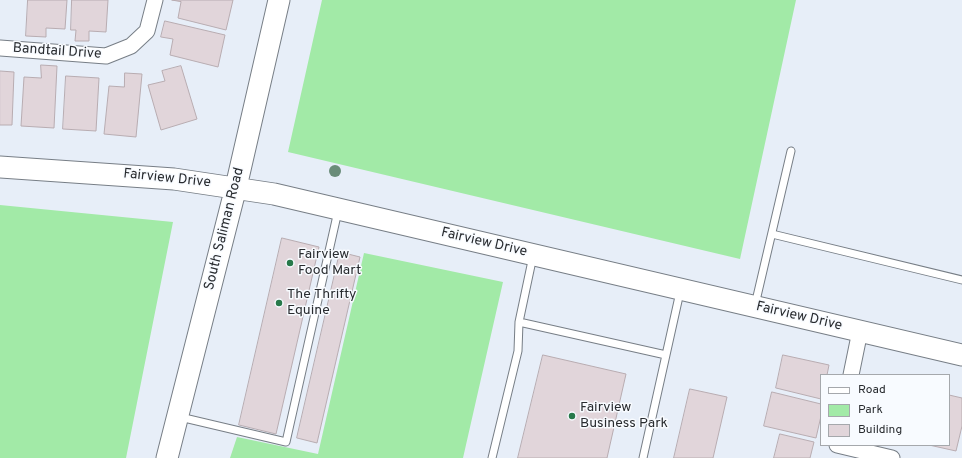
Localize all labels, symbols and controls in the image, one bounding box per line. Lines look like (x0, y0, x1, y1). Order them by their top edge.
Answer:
street label: Bandtail Drive (12, 41, 102, 63)
street label: Fairview Drive (122, 166, 212, 192)
street label: South Saliman Road (202, 166, 248, 292)
street label: Fairview Drive (439, 225, 529, 261)
place label: Fairview Food Mart (298, 247, 361, 280)
marker: Fairview Food Mart (285, 258, 295, 268)
place label: The Thrifty Equine (287, 287, 356, 320)
marker: The Thrifty Equine (274, 298, 284, 308)
street label: Fairview Drive (754, 299, 844, 335)
legend (820, 374, 950, 446)
text: Road (858, 382, 886, 398)
place label: Fairview Business Park (580, 400, 668, 432)
text: Park (858, 402, 883, 418)
marker: Fairview Business Park (567, 411, 577, 421)
text: Building (858, 422, 902, 438)

